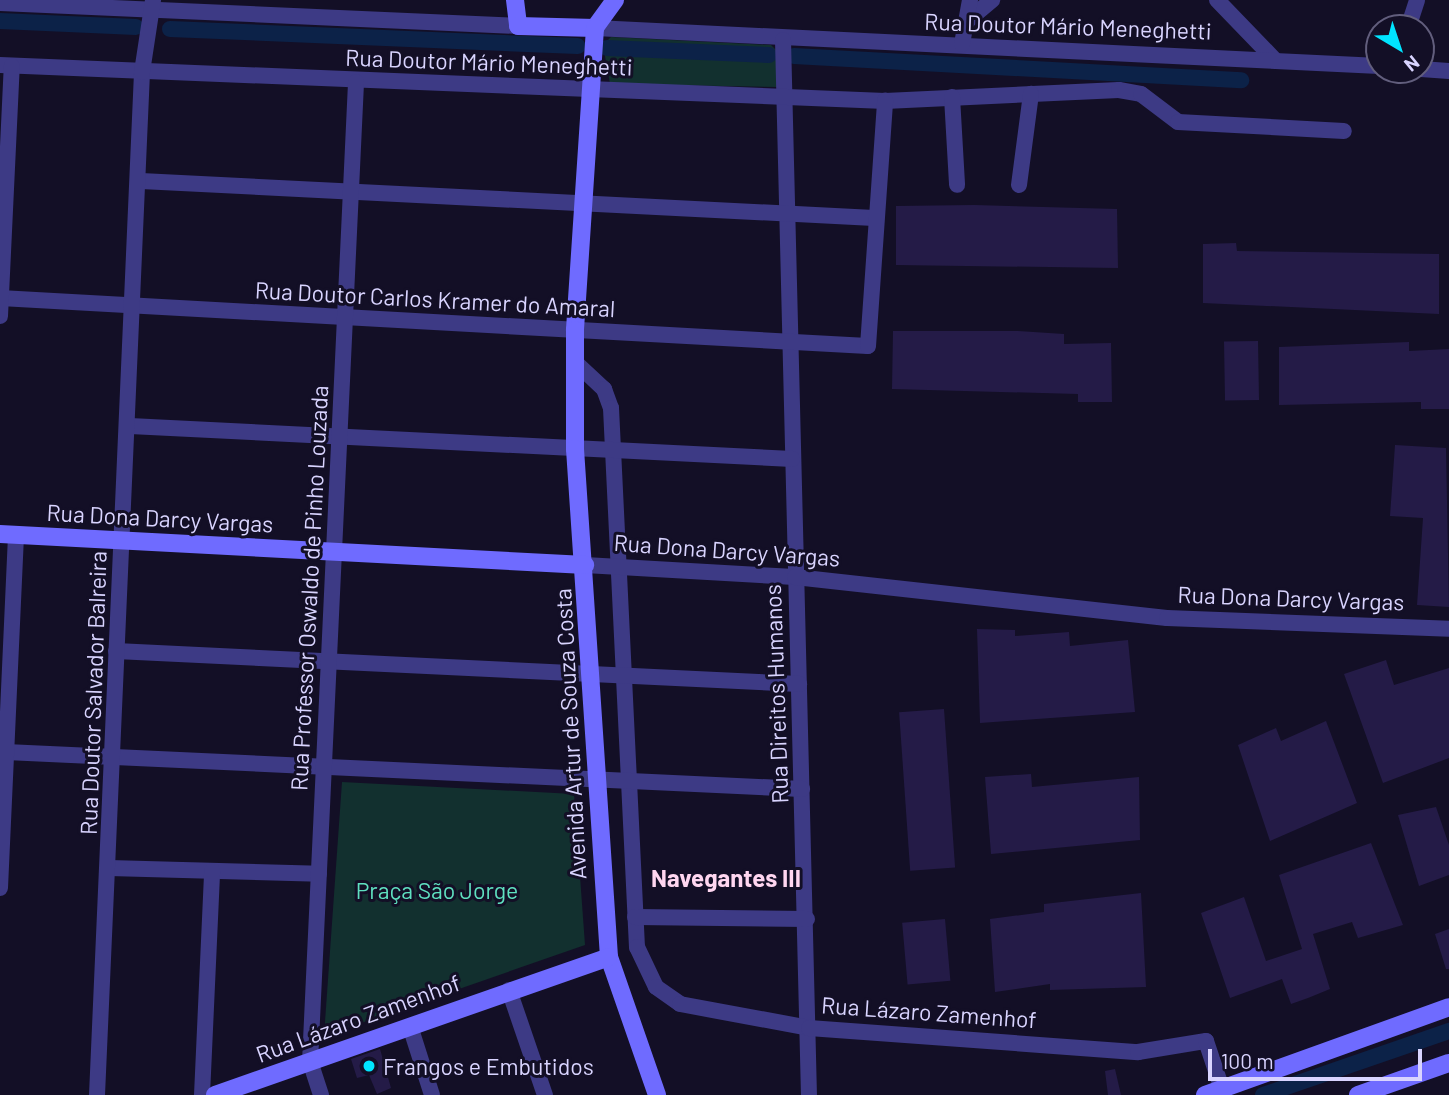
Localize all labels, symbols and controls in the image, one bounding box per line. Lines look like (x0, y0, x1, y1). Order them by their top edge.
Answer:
street label: Rua Doutor Mário Meneghetti (924, 7, 1212, 45)
north arrow (1365, 14, 1435, 84)
street label: Rua Doutor Mário Meneghetti (345, 43, 633, 81)
text: N (1400, 51, 1424, 77)
street label: Rua Doutor Carlos Kramer do Amaral (254, 276, 616, 322)
street label: Rua Professor Oswaldo de Pinho Louzada (285, 385, 333, 791)
street label: Rua Dona Darcy Vargas (46, 498, 274, 538)
street label: Rua Dona Darcy Vargas (613, 528, 841, 572)
street label: Rua Doutor Salvador Balreira (74, 551, 112, 835)
street label: Rua Dona Darcy Vargas (1177, 580, 1405, 616)
street label: Rua Direitos Humanos (758, 584, 794, 804)
street label: Avenida Artur de Souza Costa (549, 588, 591, 880)
district label: Navegantes III (651, 864, 801, 892)
park label: Praça São Jorge (356, 876, 518, 904)
street label: Rua Lázaro Zamenhof (252, 968, 464, 1068)
street label: Rua Lázaro Zamenhof (820, 991, 1038, 1033)
scale bar (1211, 1036, 1424, 1080)
text: 100 m (1221, 1048, 1274, 1073)
place label: Frangos e Embutidos (383, 1052, 594, 1080)
marker: Frangos e Embutidos (361, 1058, 377, 1074)

